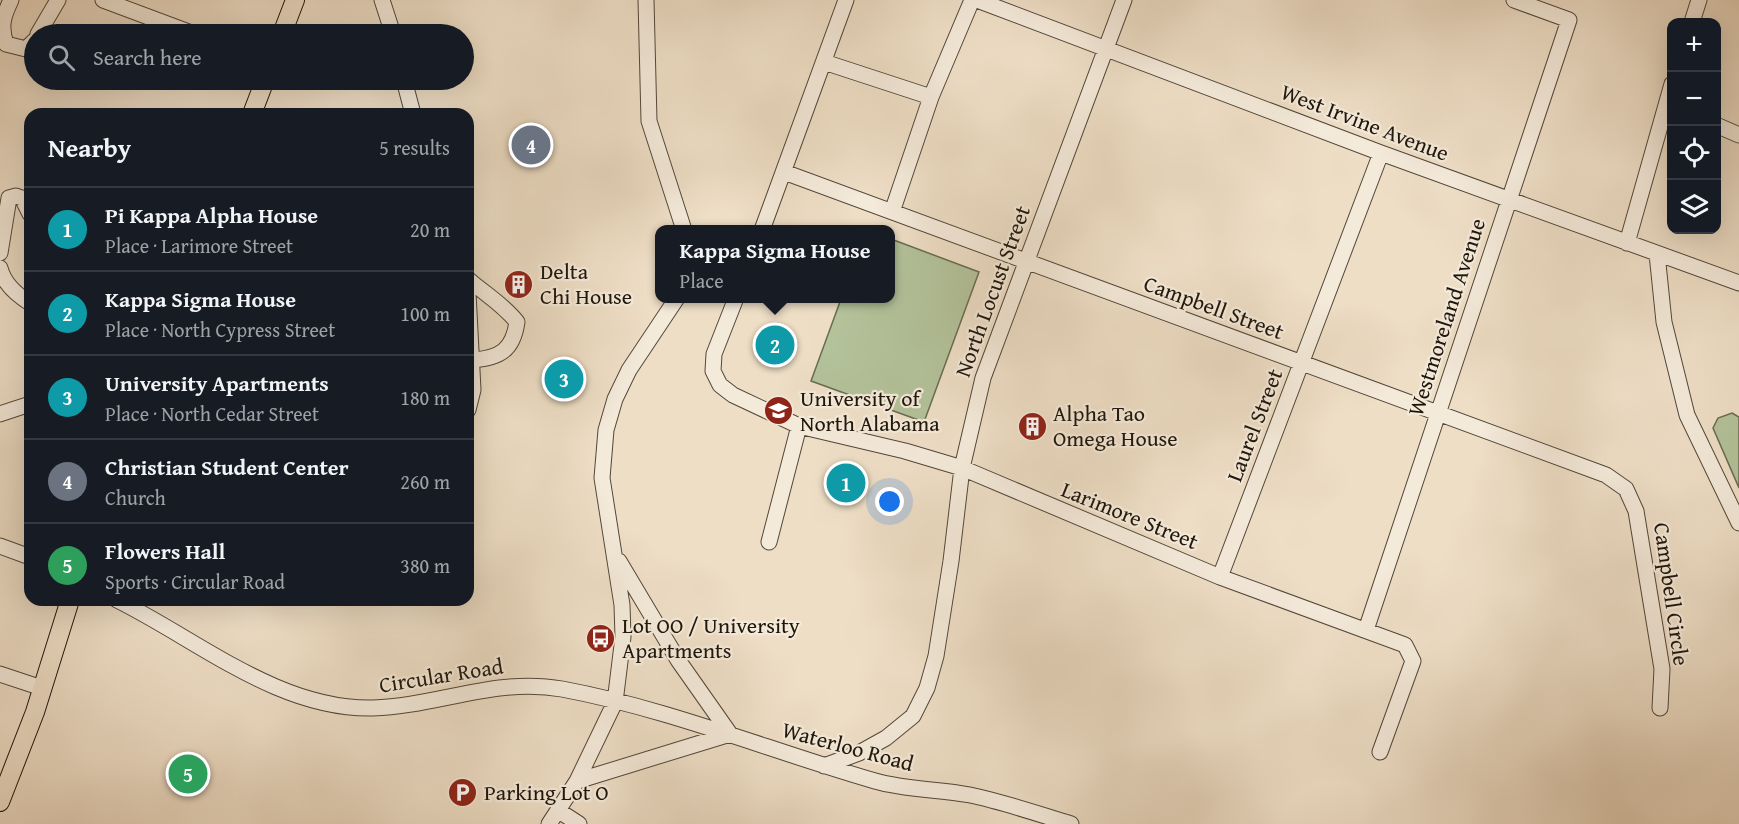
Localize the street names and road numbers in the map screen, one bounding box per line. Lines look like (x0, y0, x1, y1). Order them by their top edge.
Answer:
street label: West Irvine Avenue (1276, 75, 1454, 169)
street label: North Locust Street (946, 201, 1038, 381)
street label: Westmoreland Avenue (1399, 214, 1493, 420)
street label: Campbell Street (1140, 267, 1289, 347)
street label: Laurel Street (1218, 364, 1290, 486)
street label: Larimore Street (1057, 473, 1203, 557)
street label: Campbell Circle (1646, 521, 1698, 667)
street label: Circular Road (377, 649, 506, 701)
street label: Waterloo Road (779, 713, 918, 779)

